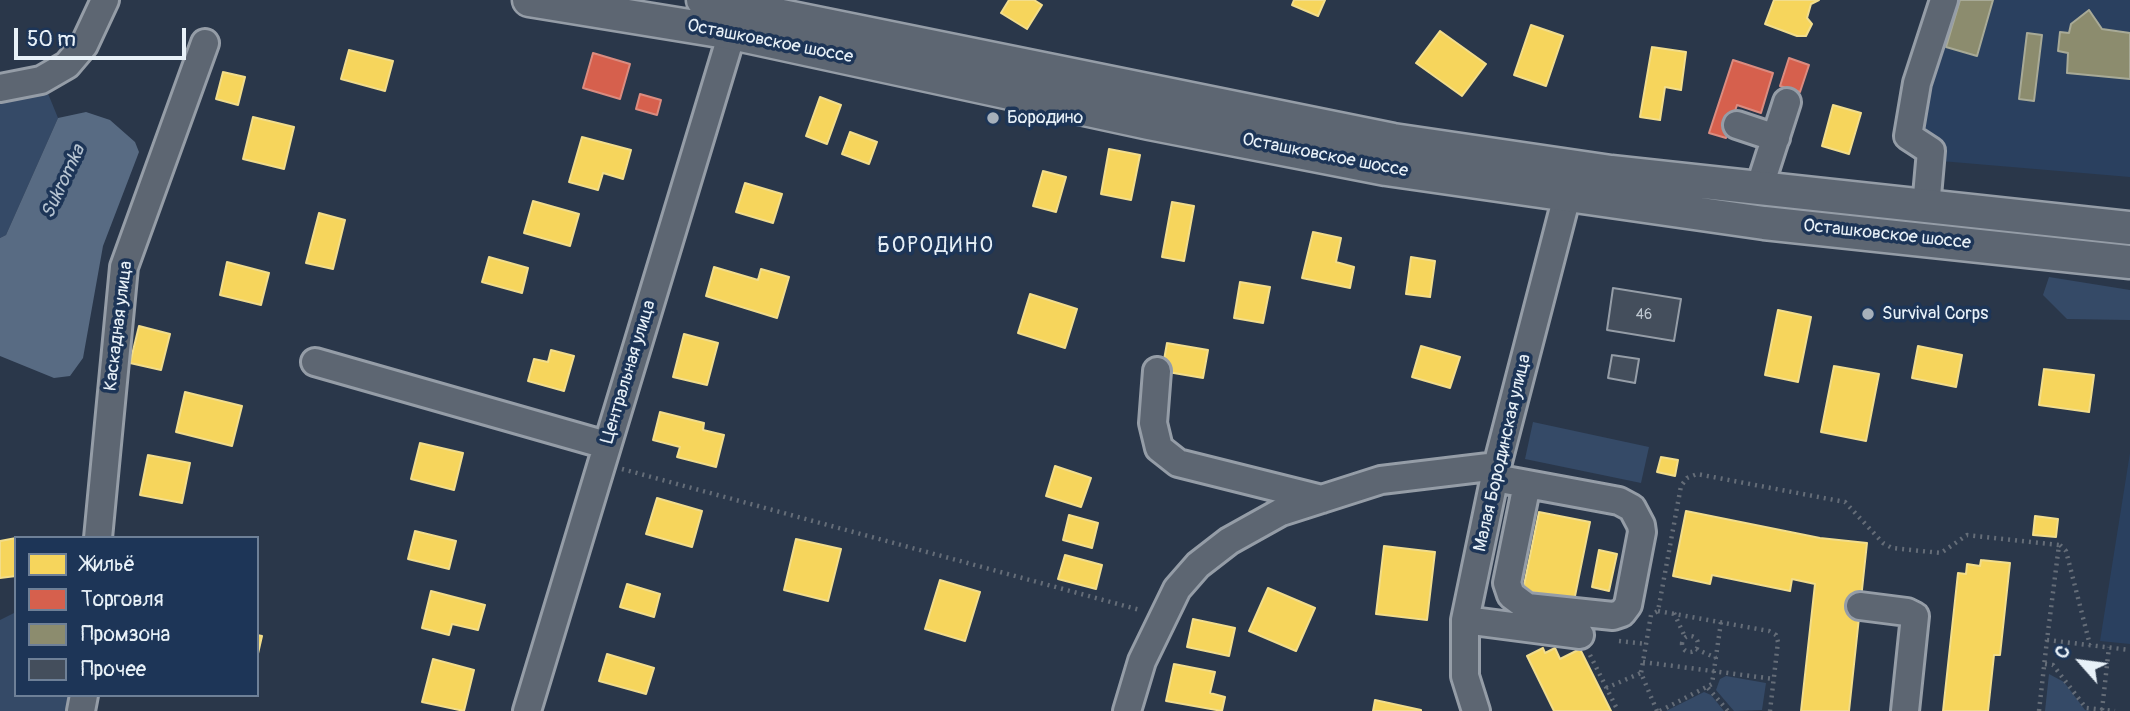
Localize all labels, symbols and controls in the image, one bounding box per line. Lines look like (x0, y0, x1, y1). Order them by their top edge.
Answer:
scale bar (18, 14, 189, 58)
street label: Осташковское шоссе (685, 15, 855, 69)
text: 50 m (27, 26, 76, 53)
place label: Бородино (1007, 107, 1083, 129)
marker: Бородино (985, 110, 1001, 126)
street label: Осташковское шоссе (1240, 129, 1410, 183)
water label: Sukromka (37, 142, 91, 222)
street label: Осташковское шоссе (1802, 215, 1972, 255)
district label: БОРОДИНО (878, 234, 994, 260)
street label: Каскадная улица (100, 260, 138, 392)
street label: Центральная улица (597, 298, 661, 446)
place label: Survival Corps (1882, 303, 1988, 325)
marker: Survival Corps (1860, 306, 1876, 322)
house number: 46 (1636, 307, 1652, 323)
street label: Малая Бородинская улица (1470, 352, 1536, 554)
legend (14, 536, 259, 697)
text: Жильё (81, 551, 135, 578)
text: Торговля (81, 586, 164, 613)
text: Промзона (81, 621, 170, 648)
north arrow (2046, 627, 2116, 697)
text: С (2049, 641, 2076, 663)
text: Прочее (81, 656, 146, 683)

